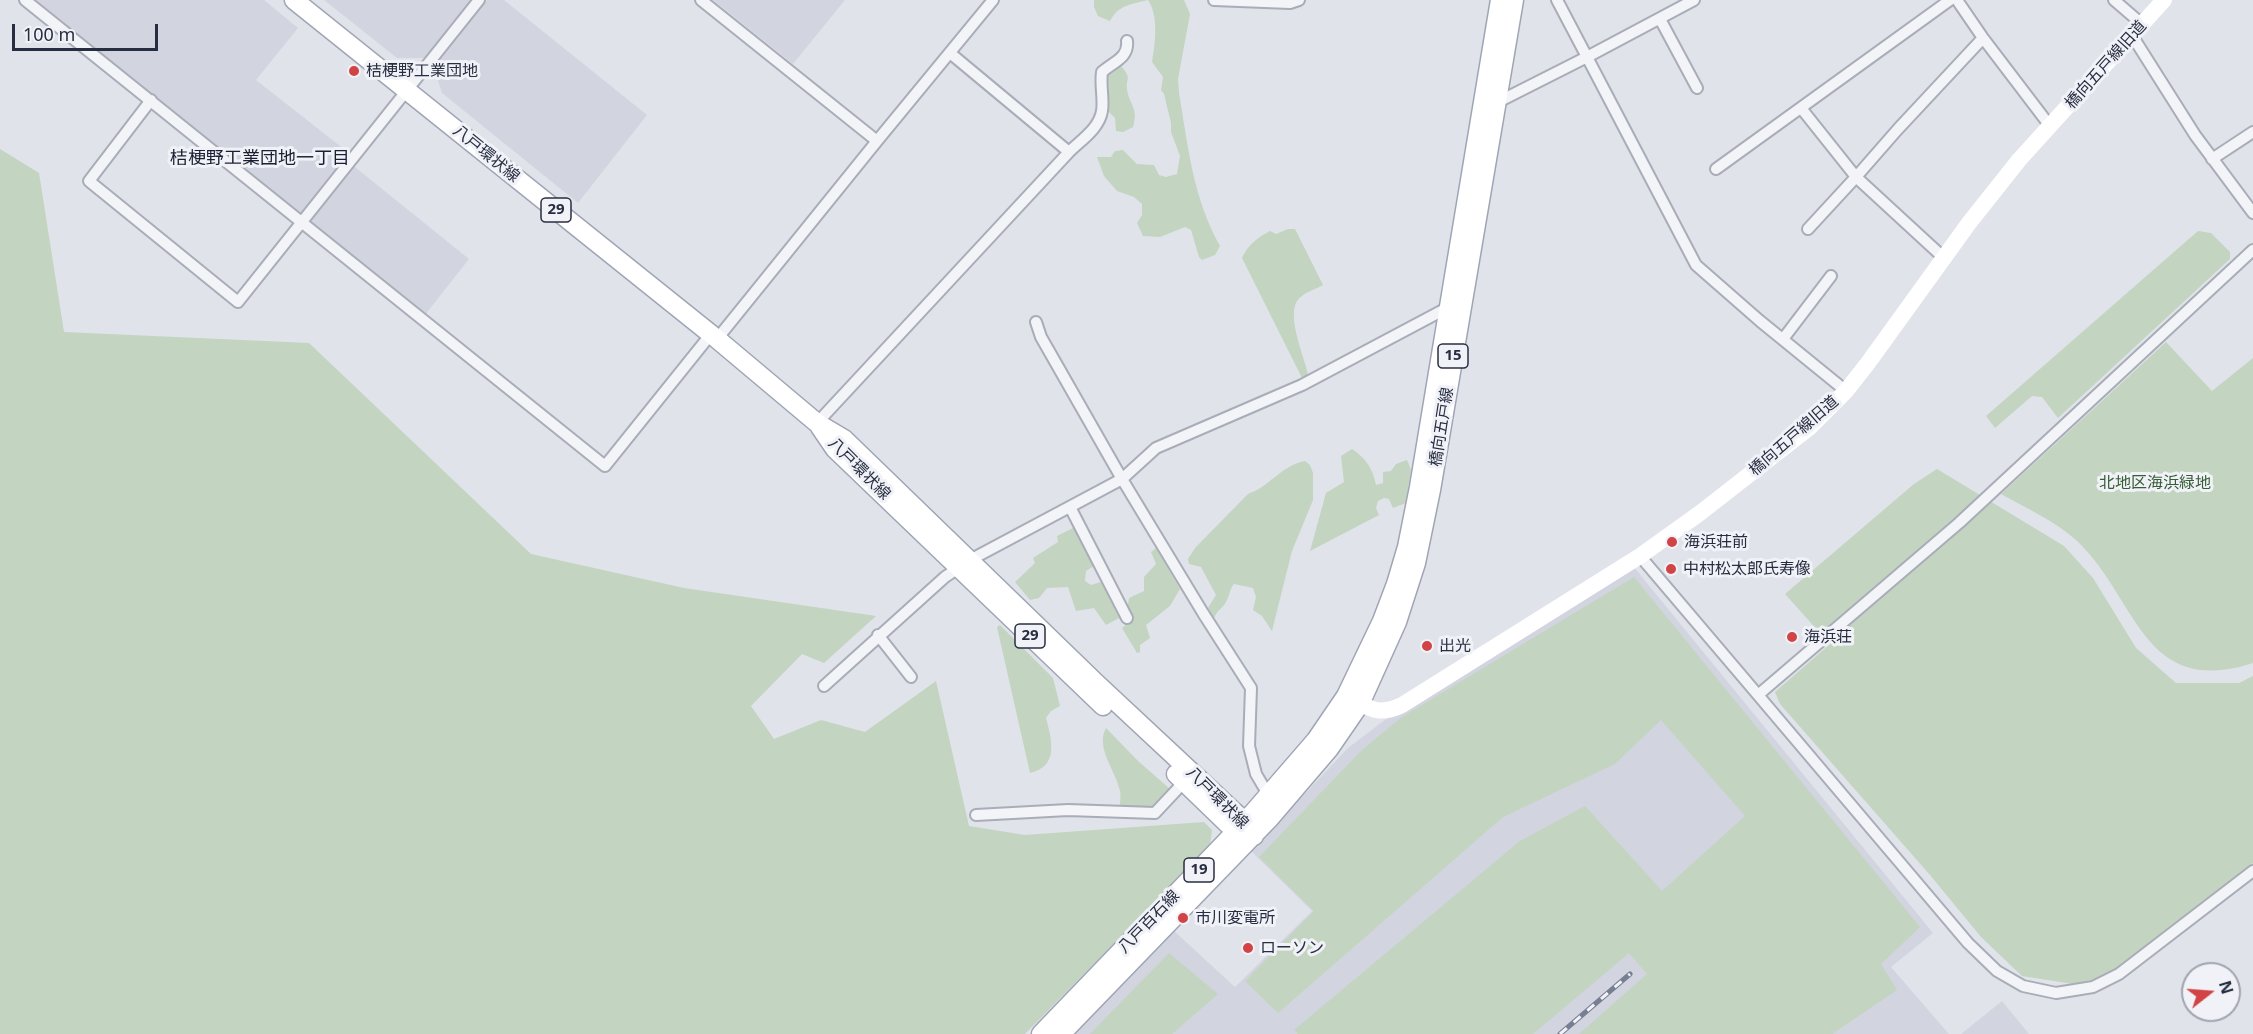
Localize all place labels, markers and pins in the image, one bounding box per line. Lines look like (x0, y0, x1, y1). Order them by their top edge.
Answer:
place label: 桔梗野工業団地 (366, 61, 478, 81)
marker: 桔梗野工業団地 (347, 64, 361, 78)
place label: 海浜荘前 (1684, 532, 1748, 552)
marker: 海浜荘前 (1665, 535, 1679, 549)
place label: 中村松太郎氏寿像 (1683, 559, 1811, 579)
marker: 中村松太郎氏寿像 (1664, 562, 1678, 576)
place label: 海浜荘 (1804, 627, 1852, 647)
marker: 海浜荘 (1785, 630, 1799, 644)
place label: 出光 (1439, 636, 1471, 656)
marker: 出光 (1420, 639, 1434, 653)
place label: 市川変電所 (1195, 908, 1275, 928)
marker: 市川変電所 (1176, 911, 1190, 925)
place label: ローソン (1260, 938, 1324, 958)
marker: ローソン (1241, 941, 1255, 955)

